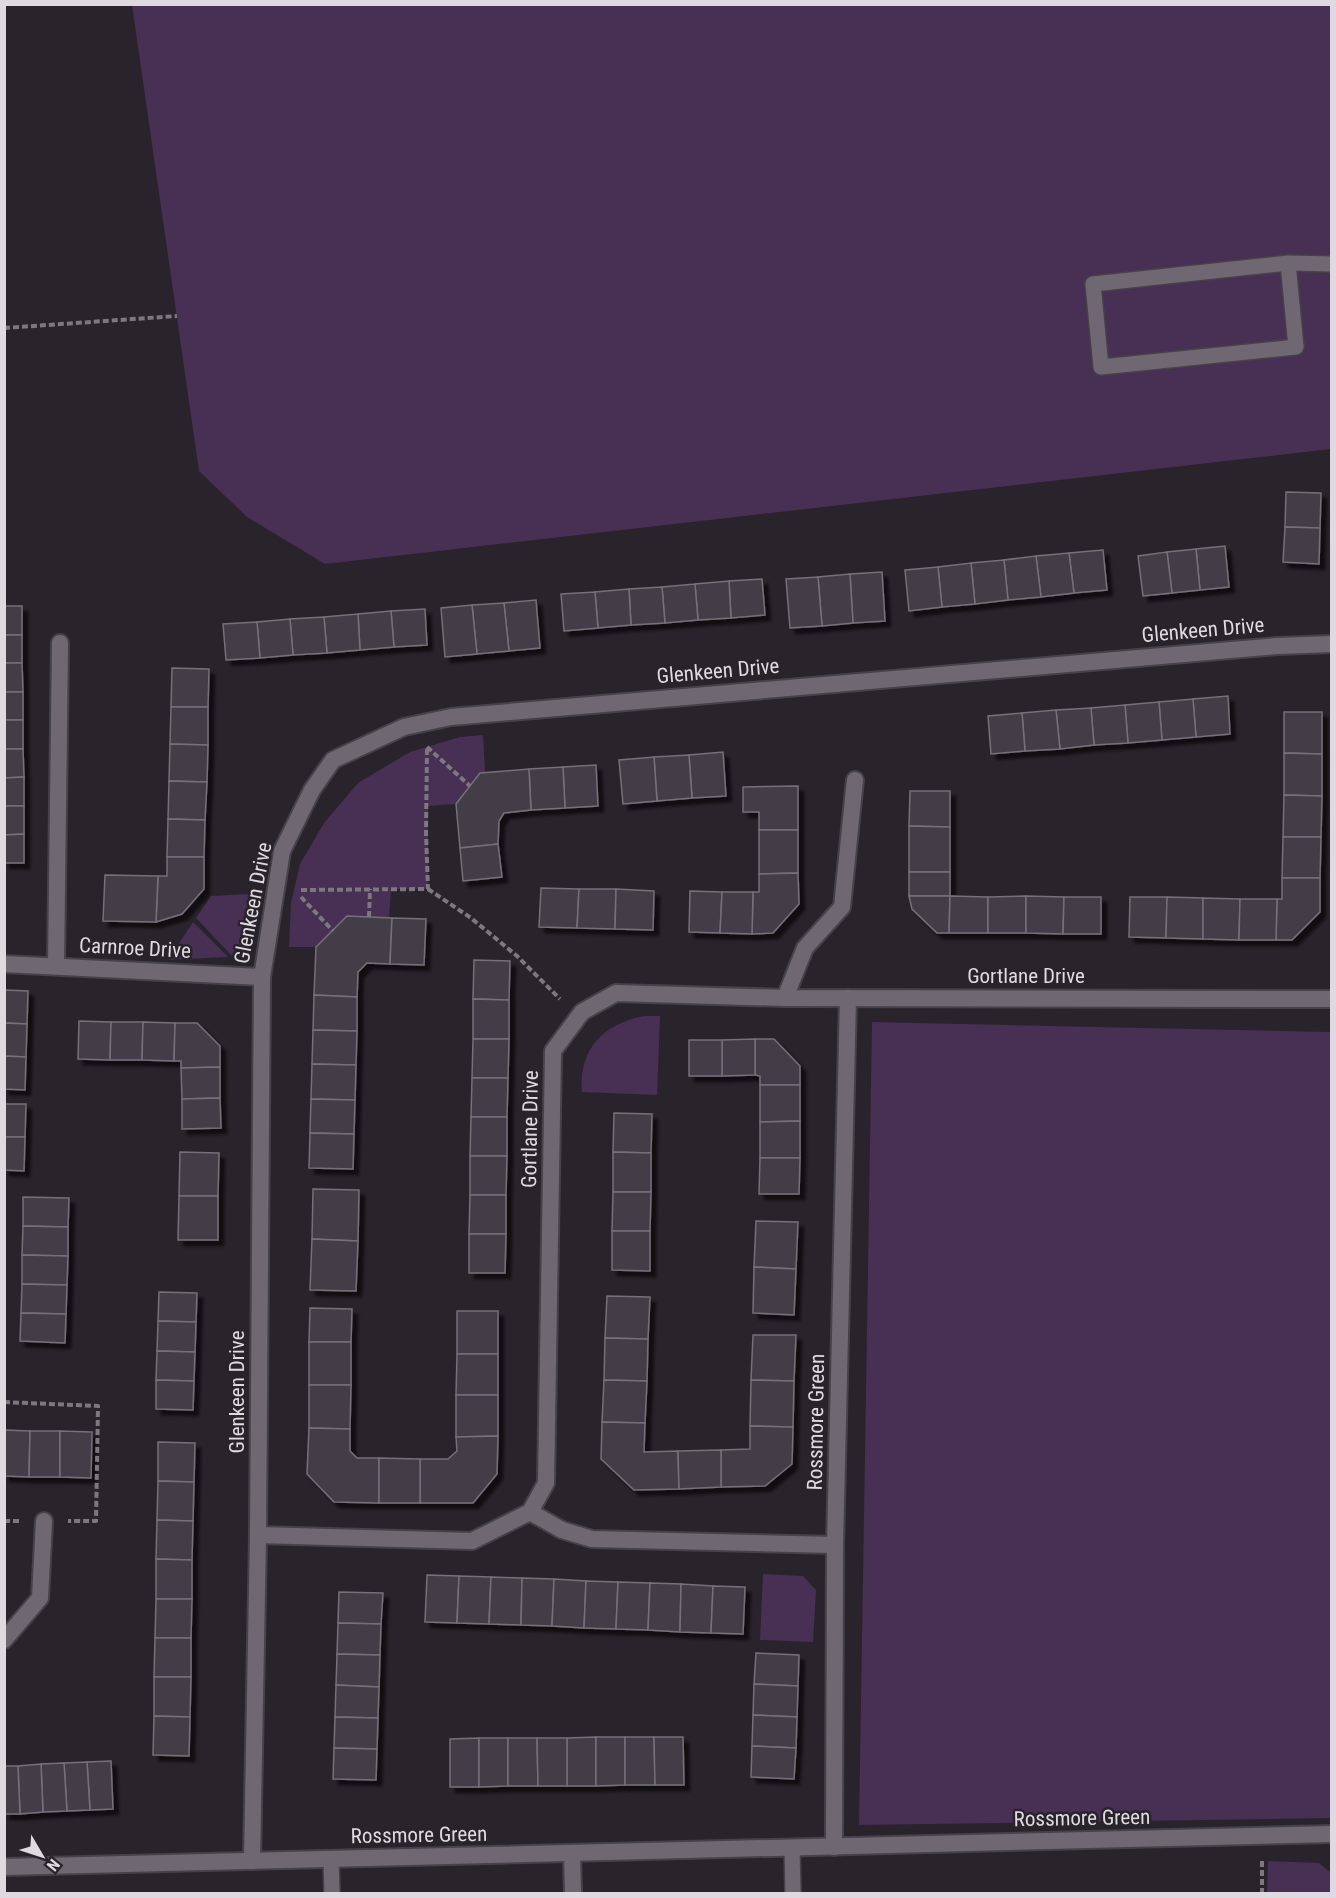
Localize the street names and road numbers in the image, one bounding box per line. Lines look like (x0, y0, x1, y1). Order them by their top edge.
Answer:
street label: Glenkeen Drive (1141, 613, 1266, 647)
street label: Glenkeen Drive (656, 654, 781, 688)
street label: Glenkeen Drive (229, 840, 277, 966)
street label: Carnroe Drive (79, 933, 192, 963)
street label: Gortlane Drive (967, 964, 1085, 988)
street label: Gortlane Drive (517, 1070, 543, 1188)
street label: Glenkeen Drive (225, 1330, 249, 1454)
street label: Rossmore Green (803, 1354, 829, 1490)
street label: Rossmore Green (1014, 1805, 1150, 1831)
street label: Rossmore Green (351, 1822, 487, 1848)

